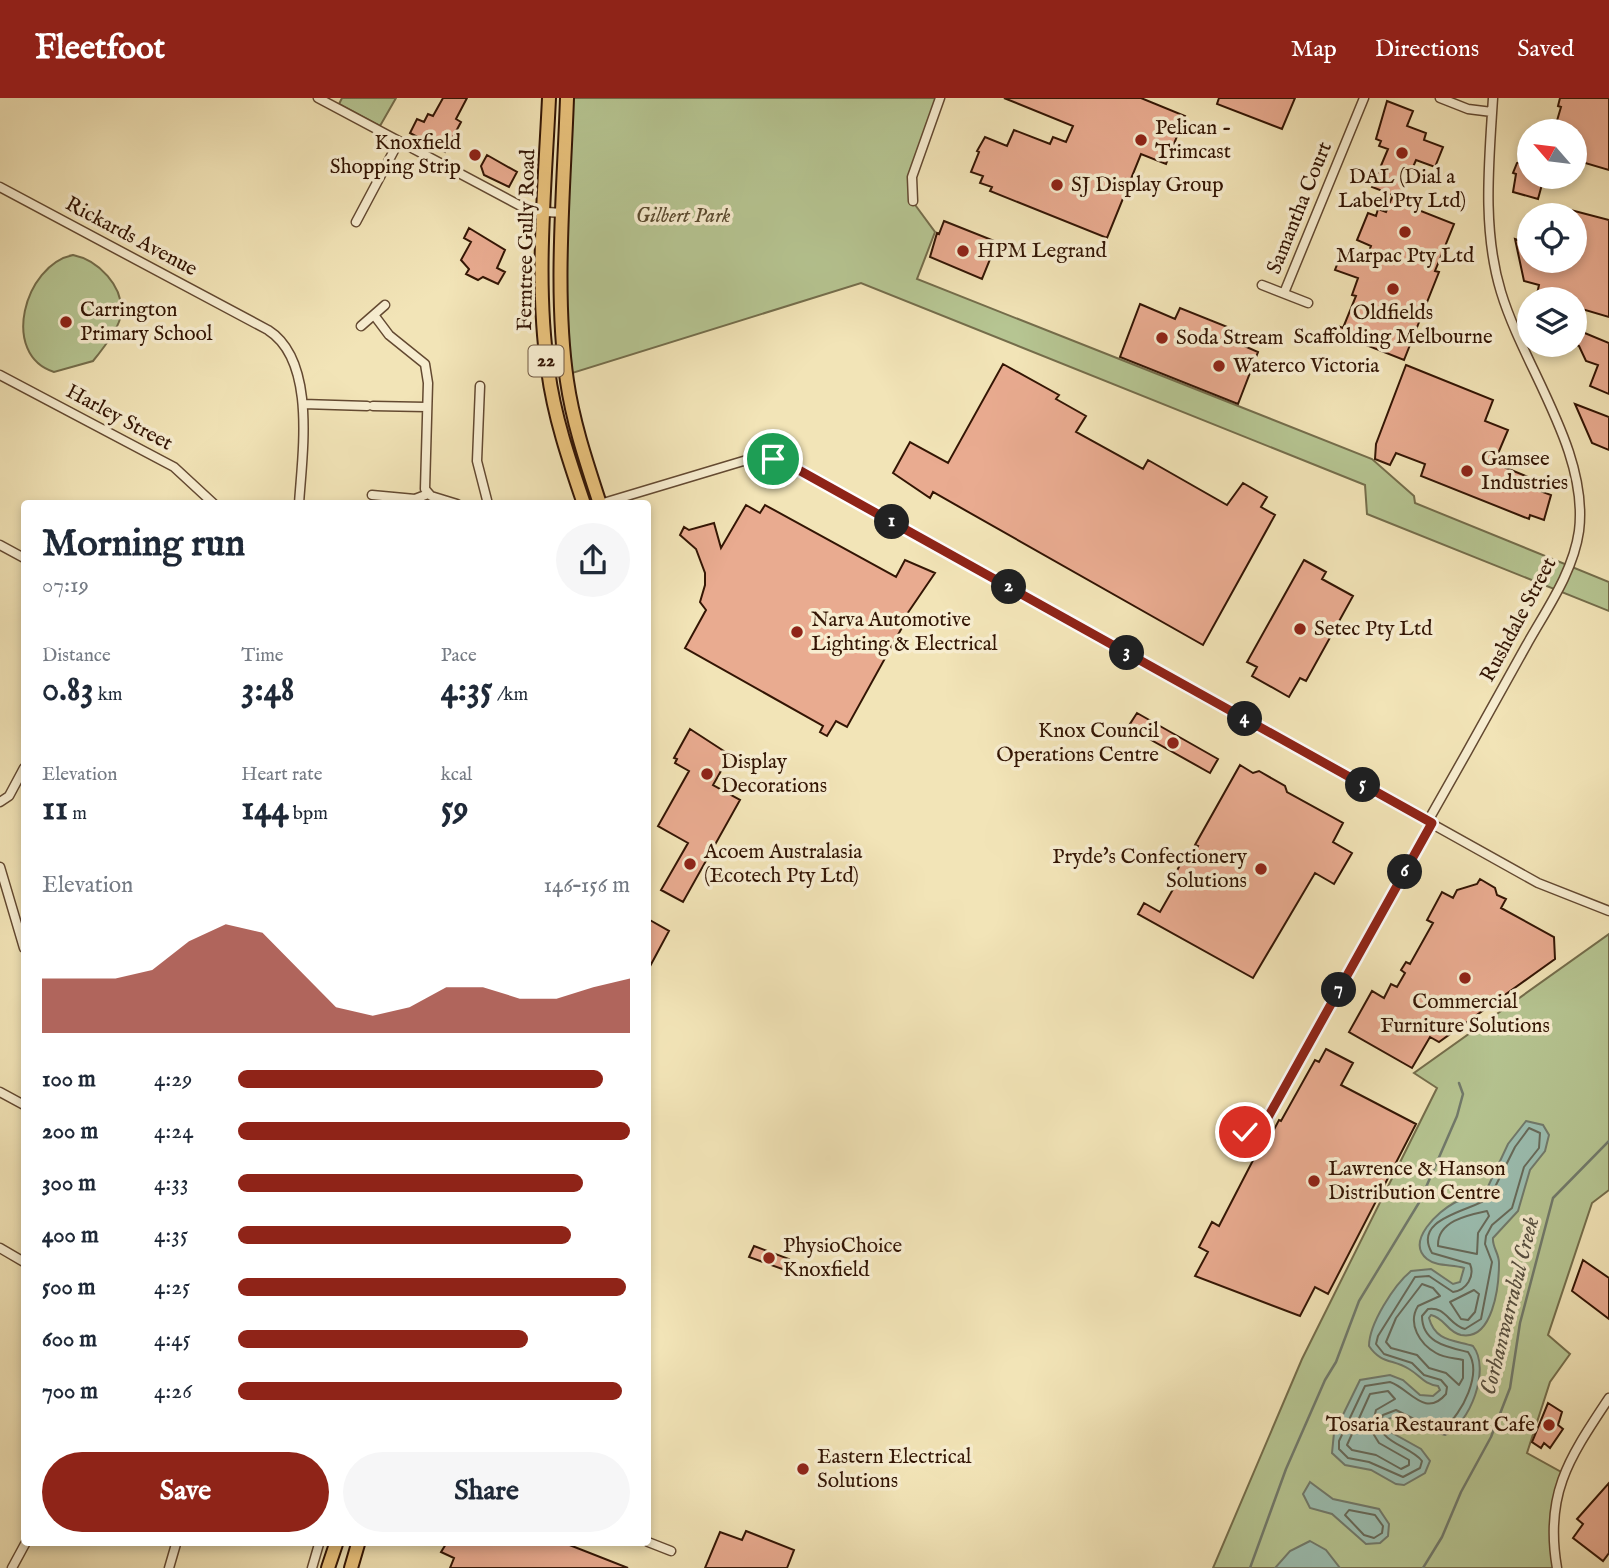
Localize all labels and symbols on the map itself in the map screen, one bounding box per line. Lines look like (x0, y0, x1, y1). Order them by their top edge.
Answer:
place label: Pelican - Trimcast (1155, 115, 1231, 166)
north arrow (1517, 119, 1587, 189)
place label: Knoxfield Shopping Strip (330, 130, 462, 181)
marker: Pelican - Trimcast (1133, 132, 1149, 148)
street label: Samantha Court (1261, 138, 1339, 278)
marker: DAL (Dial a Label Pty Ltd) (1394, 145, 1410, 161)
marker: Knoxfield Shopping Strip (467, 147, 483, 163)
street label: Ferntree Gully Road (512, 148, 542, 331)
place label: DAL (Dial a Label Pty Ltd) (1338, 164, 1466, 215)
place label: SJ Display Group (1071, 172, 1224, 199)
marker: SJ Display Group (1049, 177, 1065, 193)
street label: Rickards Avenue (60, 191, 202, 283)
park label: Gilbert Park (635, 203, 731, 230)
marker: Marpac Pty Ltd (1397, 224, 1413, 240)
place label: HPM Legrand (977, 238, 1108, 265)
marker: HPM Legrand (955, 243, 971, 259)
place label: Marpac Pty Ltd (1336, 243, 1475, 270)
marker: Oldfields Scaffolding Melbourne (1385, 281, 1401, 297)
place label: Carrington Primary School (80, 297, 213, 348)
place label: Oldfields Scaffolding Melbourne (1293, 300, 1493, 351)
marker: Carrington Primary School (58, 314, 74, 330)
place label: Soda Stream (1176, 325, 1284, 352)
marker: Soda Stream (1154, 330, 1170, 346)
road number: 22 (528, 345, 564, 376)
place label: Waterco Victoria (1233, 353, 1380, 380)
marker: Waterco Victoria (1211, 358, 1227, 374)
street label: Harley Street (61, 379, 177, 457)
pin (743, 429, 803, 489)
place label: Gamsee Industries (1481, 446, 1568, 497)
marker: Gamsee Industries (1459, 463, 1475, 479)
pin: 1 (874, 504, 910, 540)
street label: Rushdale Street (1475, 553, 1563, 687)
pin: 2 (992, 570, 1026, 604)
place label: Narva Automotive Lighting & Electrical (811, 607, 998, 658)
place label: Setec Pty Ltd (1314, 616, 1433, 643)
marker: Setec Pty Ltd (1292, 621, 1308, 637)
marker: Narva Automotive Lighting & Electrical (789, 624, 805, 640)
pin: 3 (1110, 636, 1144, 670)
pin: 4 (1228, 702, 1262, 736)
place label: Knox Council Operations Centre (996, 718, 1159, 769)
marker: Knox Council Operations Centre (1165, 735, 1181, 751)
place label: Display Decorations (721, 749, 827, 800)
marker: Display Decorations (699, 766, 715, 782)
pin: 5 (1346, 768, 1380, 802)
place label: Acoem Australasia (Ecotech Pty Ltd) (703, 839, 863, 890)
place label: Pryde's Confectionery Solutions (1052, 844, 1248, 895)
pin: 6 (1388, 854, 1422, 890)
marker: Acoem Australasia (Ecotech Pty Ltd) (682, 856, 698, 872)
marker: Pryde's Confectionery Solutions (1253, 861, 1269, 877)
marker: Commercial Furniture Solutions (1457, 970, 1473, 986)
pin: 7 (1322, 972, 1356, 1008)
place label: Commercial Furniture Solutions (1380, 989, 1550, 1040)
pin (1215, 1102, 1275, 1162)
place label: Lawrence & Hanson Distribution Centre (1328, 1156, 1506, 1207)
marker: Lawrence & Hanson Distribution Centre (1306, 1173, 1322, 1189)
water label: Corhanwarrabul Creek (1474, 1214, 1546, 1398)
place label: PhysioChoice Knoxfield (783, 1233, 903, 1284)
marker: PhysioChoice Knoxfield (761, 1250, 777, 1266)
place label: Tosaria Restaurant Cafe (1326, 1412, 1535, 1439)
marker: Tosaria Restaurant Cafe (1541, 1417, 1557, 1433)
place label: Eastern Electrical Solutions (817, 1444, 972, 1495)
marker: Eastern Electrical Solutions (795, 1461, 811, 1477)

